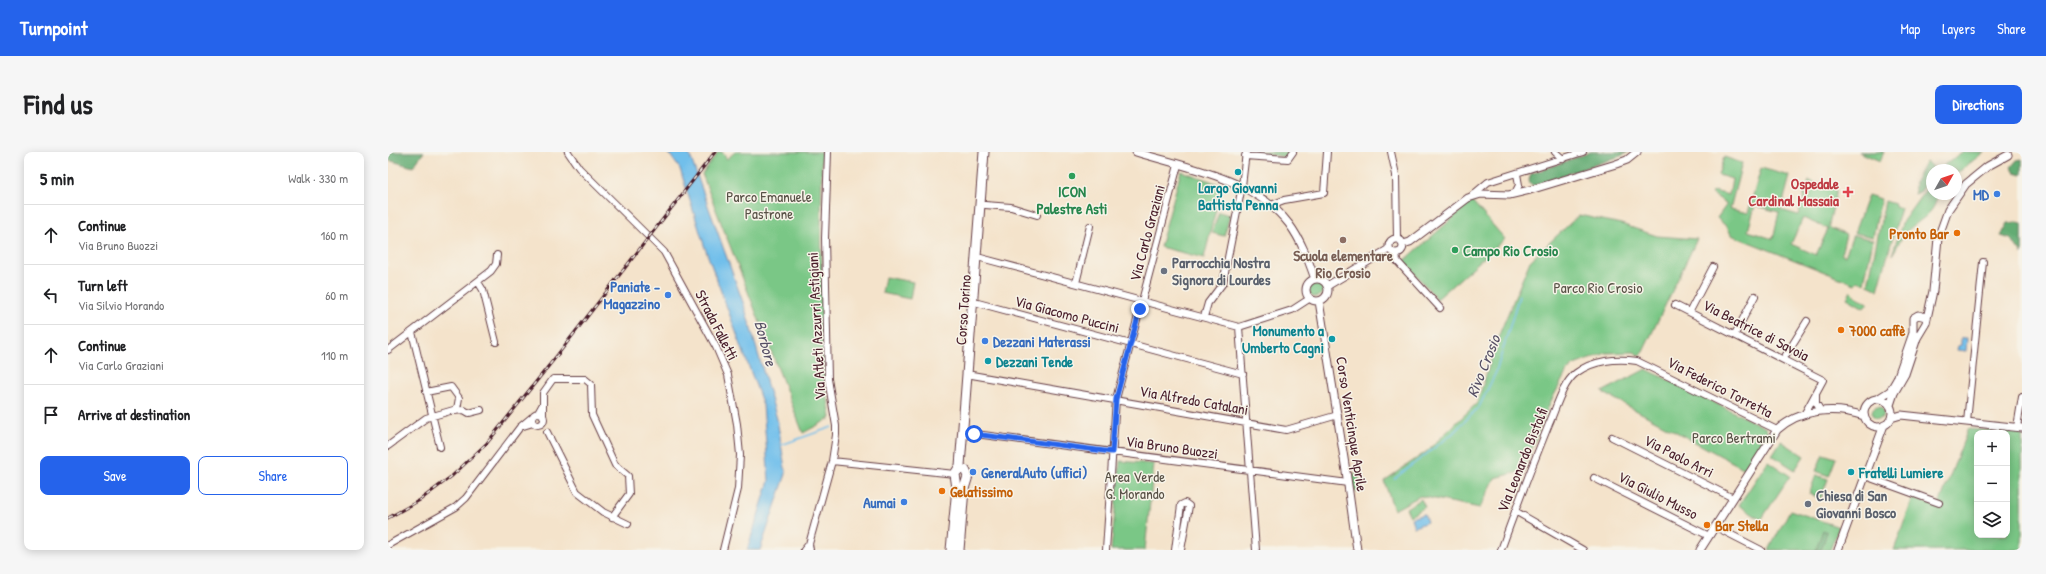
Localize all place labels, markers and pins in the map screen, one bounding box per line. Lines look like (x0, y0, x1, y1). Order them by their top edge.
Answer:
marker: Largo Giovanni Battista Penna (1233, 167, 1243, 177)
marker: ICON Palestre Asti (1067, 171, 1077, 181)
place label: Ospedale Cardinal Massaia (1748, 173, 1839, 211)
place label: Largo Giovanni Battista Penna (1198, 177, 1278, 215)
place label: ICON Palestre Asti (1037, 181, 1107, 219)
place label: MD (1973, 184, 1990, 205)
marker: Ospedale Cardinal Massaia (1842, 186, 1854, 198)
marker: MD (1992, 189, 2002, 199)
place label: Pronto Bar (1889, 223, 1949, 244)
marker: Pronto Bar (1952, 228, 1962, 238)
marker: Scuola elementare Rio Crosio (1338, 235, 1348, 245)
place label: Campo Rio Crosio (1463, 240, 1558, 262)
place label: Scuola elementare Rio Crosio (1293, 245, 1393, 283)
marker: Campo Rio Crosio (1450, 245, 1460, 255)
place label: Parrocchia Nostra Signora di Lourdes (1172, 252, 1271, 291)
marker: Parrocchia Nostra Signora di Lourdes (1159, 266, 1169, 276)
place label: Paniate - Magazzino (604, 276, 660, 315)
marker: Paniate - Magazzino (663, 290, 673, 300)
place label: Monumento a Umberto Cagni (1242, 320, 1324, 359)
place label: 7000 caffè (1848, 320, 1906, 341)
marker: 7000 caffè (1836, 325, 1846, 335)
place label: Dezzani Materassi (993, 331, 1091, 352)
marker: Monumento a Umberto Cagni (1327, 334, 1337, 344)
marker: Dezzani Materassi (980, 336, 990, 346)
place label: Dezzani Tende (996, 351, 1073, 372)
marker: Dezzani Tende (983, 356, 993, 366)
place label: GeneralAuto (uffici) (981, 462, 1087, 483)
place label: Fratelli Lumiere (1858, 462, 1944, 483)
marker: GeneralAuto (uffici) (968, 467, 978, 477)
marker: Fratelli Lumiere (1846, 467, 1856, 477)
place label: Gelatissimo (950, 481, 1013, 502)
place label: Chiesa di San Giovanni Bosco (1816, 485, 1896, 523)
marker: Gelatissimo (937, 486, 947, 496)
place label: Aumai (863, 492, 896, 513)
marker: Aumai (899, 497, 909, 507)
marker: Chiesa di San Giovanni Bosco (1803, 499, 1813, 509)
place label: Bar Stella (1715, 515, 1768, 536)
marker: Bar Stella (1702, 520, 1712, 530)

